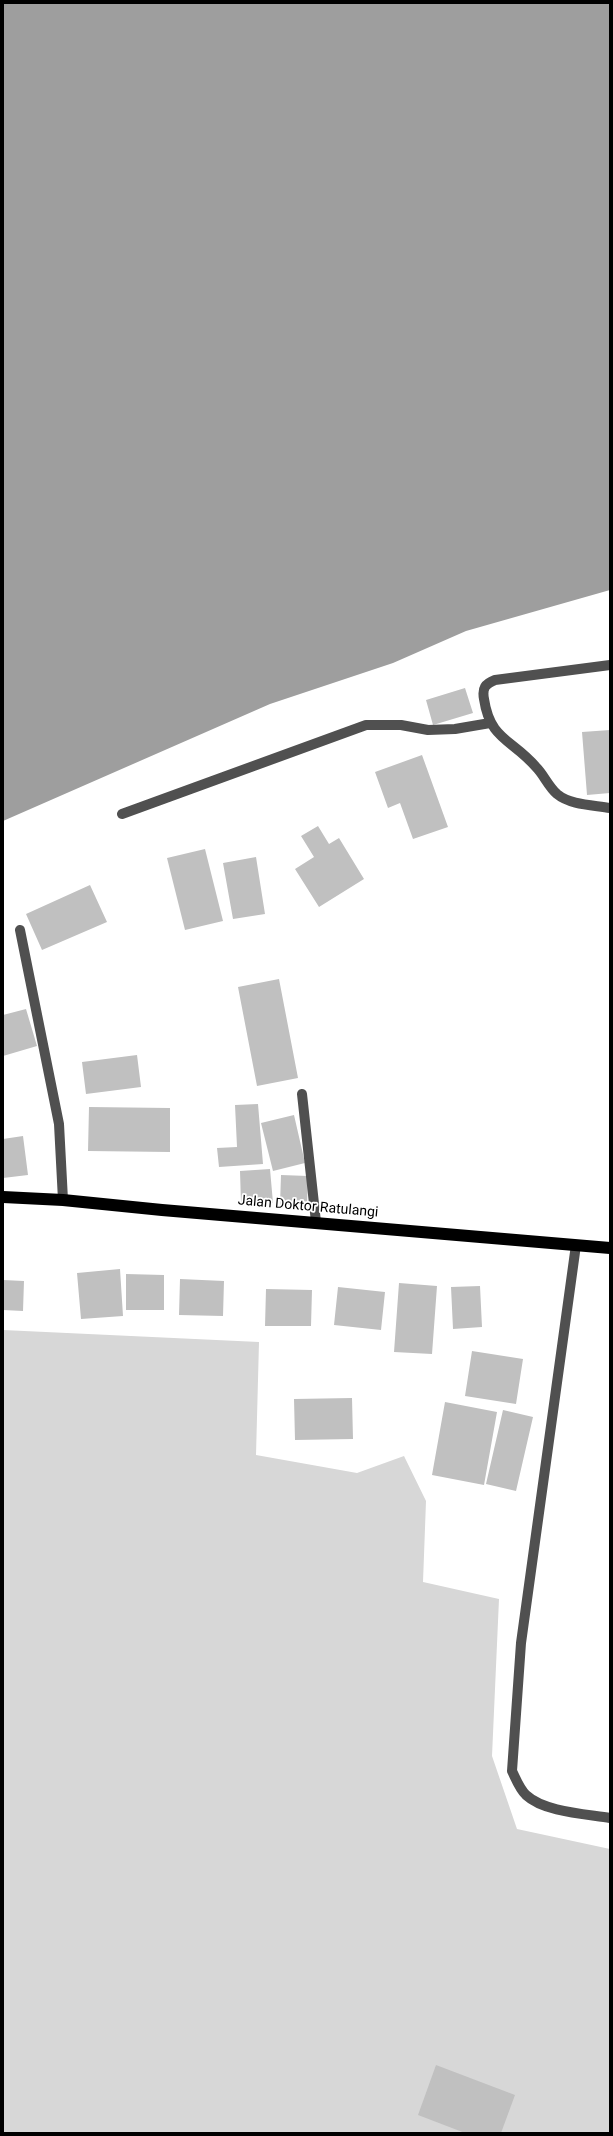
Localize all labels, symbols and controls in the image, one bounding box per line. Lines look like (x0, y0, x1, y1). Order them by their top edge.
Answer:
street label: Jalan Doktor Ratulangi (237, 1192, 379, 1222)

